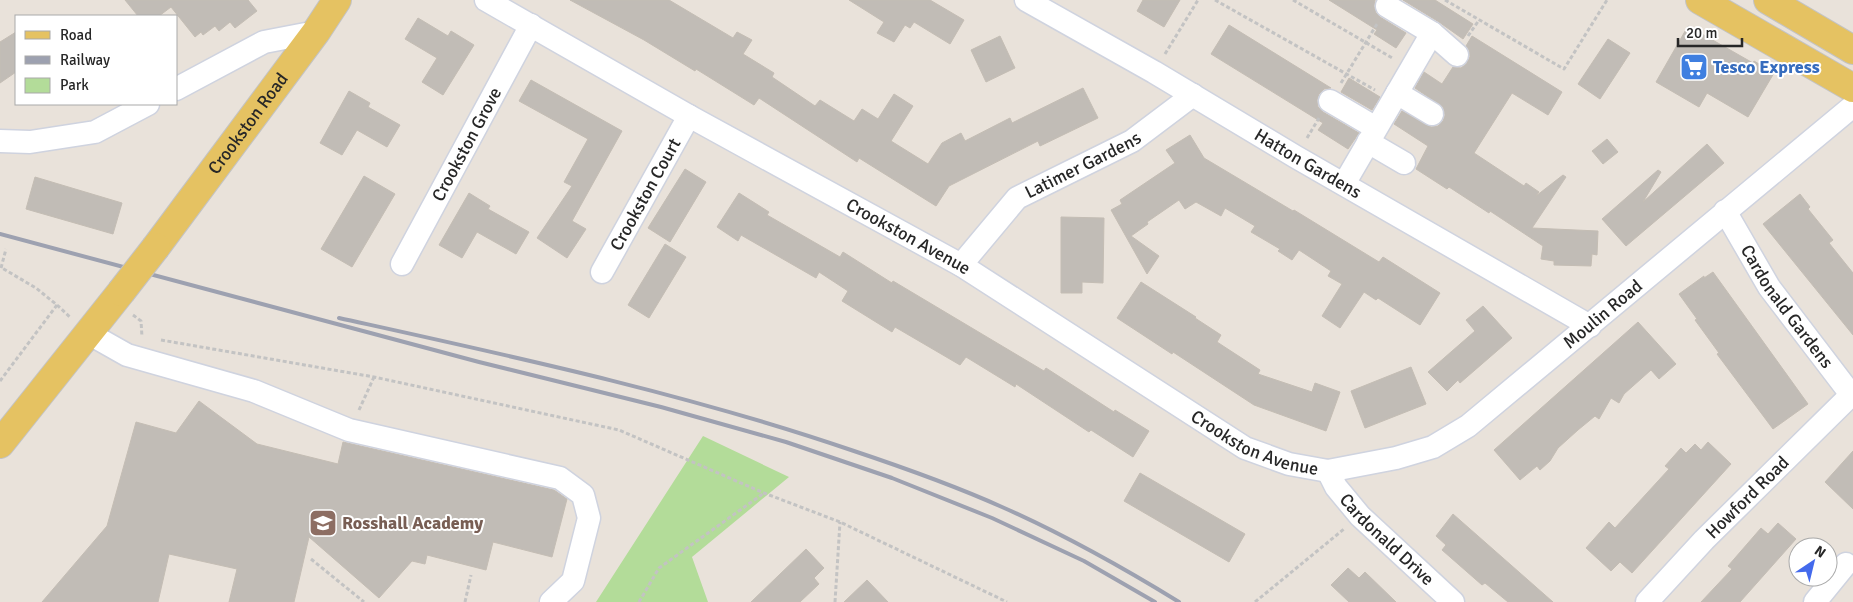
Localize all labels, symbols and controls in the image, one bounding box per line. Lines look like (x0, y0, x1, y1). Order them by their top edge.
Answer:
legend (15, 15, 178, 105)
scale bar (1678, 15, 1742, 47)
text: 20 m (1686, 24, 1717, 42)
text: Road (60, 26, 92, 44)
text: Railway (60, 51, 110, 69)
supermarket icon: Tesco Express (1679, 52, 1709, 82)
place label: Tesco Express (1713, 56, 1820, 78)
street label: Crookston Road (203, 68, 293, 178)
text: Park (60, 76, 89, 94)
street label: Crookston Grove (427, 84, 506, 205)
street label: Hatton Gardens (1250, 124, 1366, 203)
street label: Latimer Gardens (1021, 127, 1146, 203)
street label: Crookston Court (605, 134, 686, 254)
street label: Crookston Avenue (842, 193, 975, 279)
street label: Cardonald Gardens (1736, 241, 1838, 373)
street label: Moulin Road (1559, 275, 1647, 353)
street label: Crookston Avenue (1187, 405, 1320, 480)
street label: Howford Road (1701, 451, 1794, 543)
street label: Cardonald Drive (1335, 489, 1439, 590)
school or university icon: Rosshall Academy (308, 508, 338, 538)
place label: Rosshall Academy (342, 512, 483, 534)
north arrow (1788, 537, 1838, 587)
text: N (1811, 542, 1829, 562)

